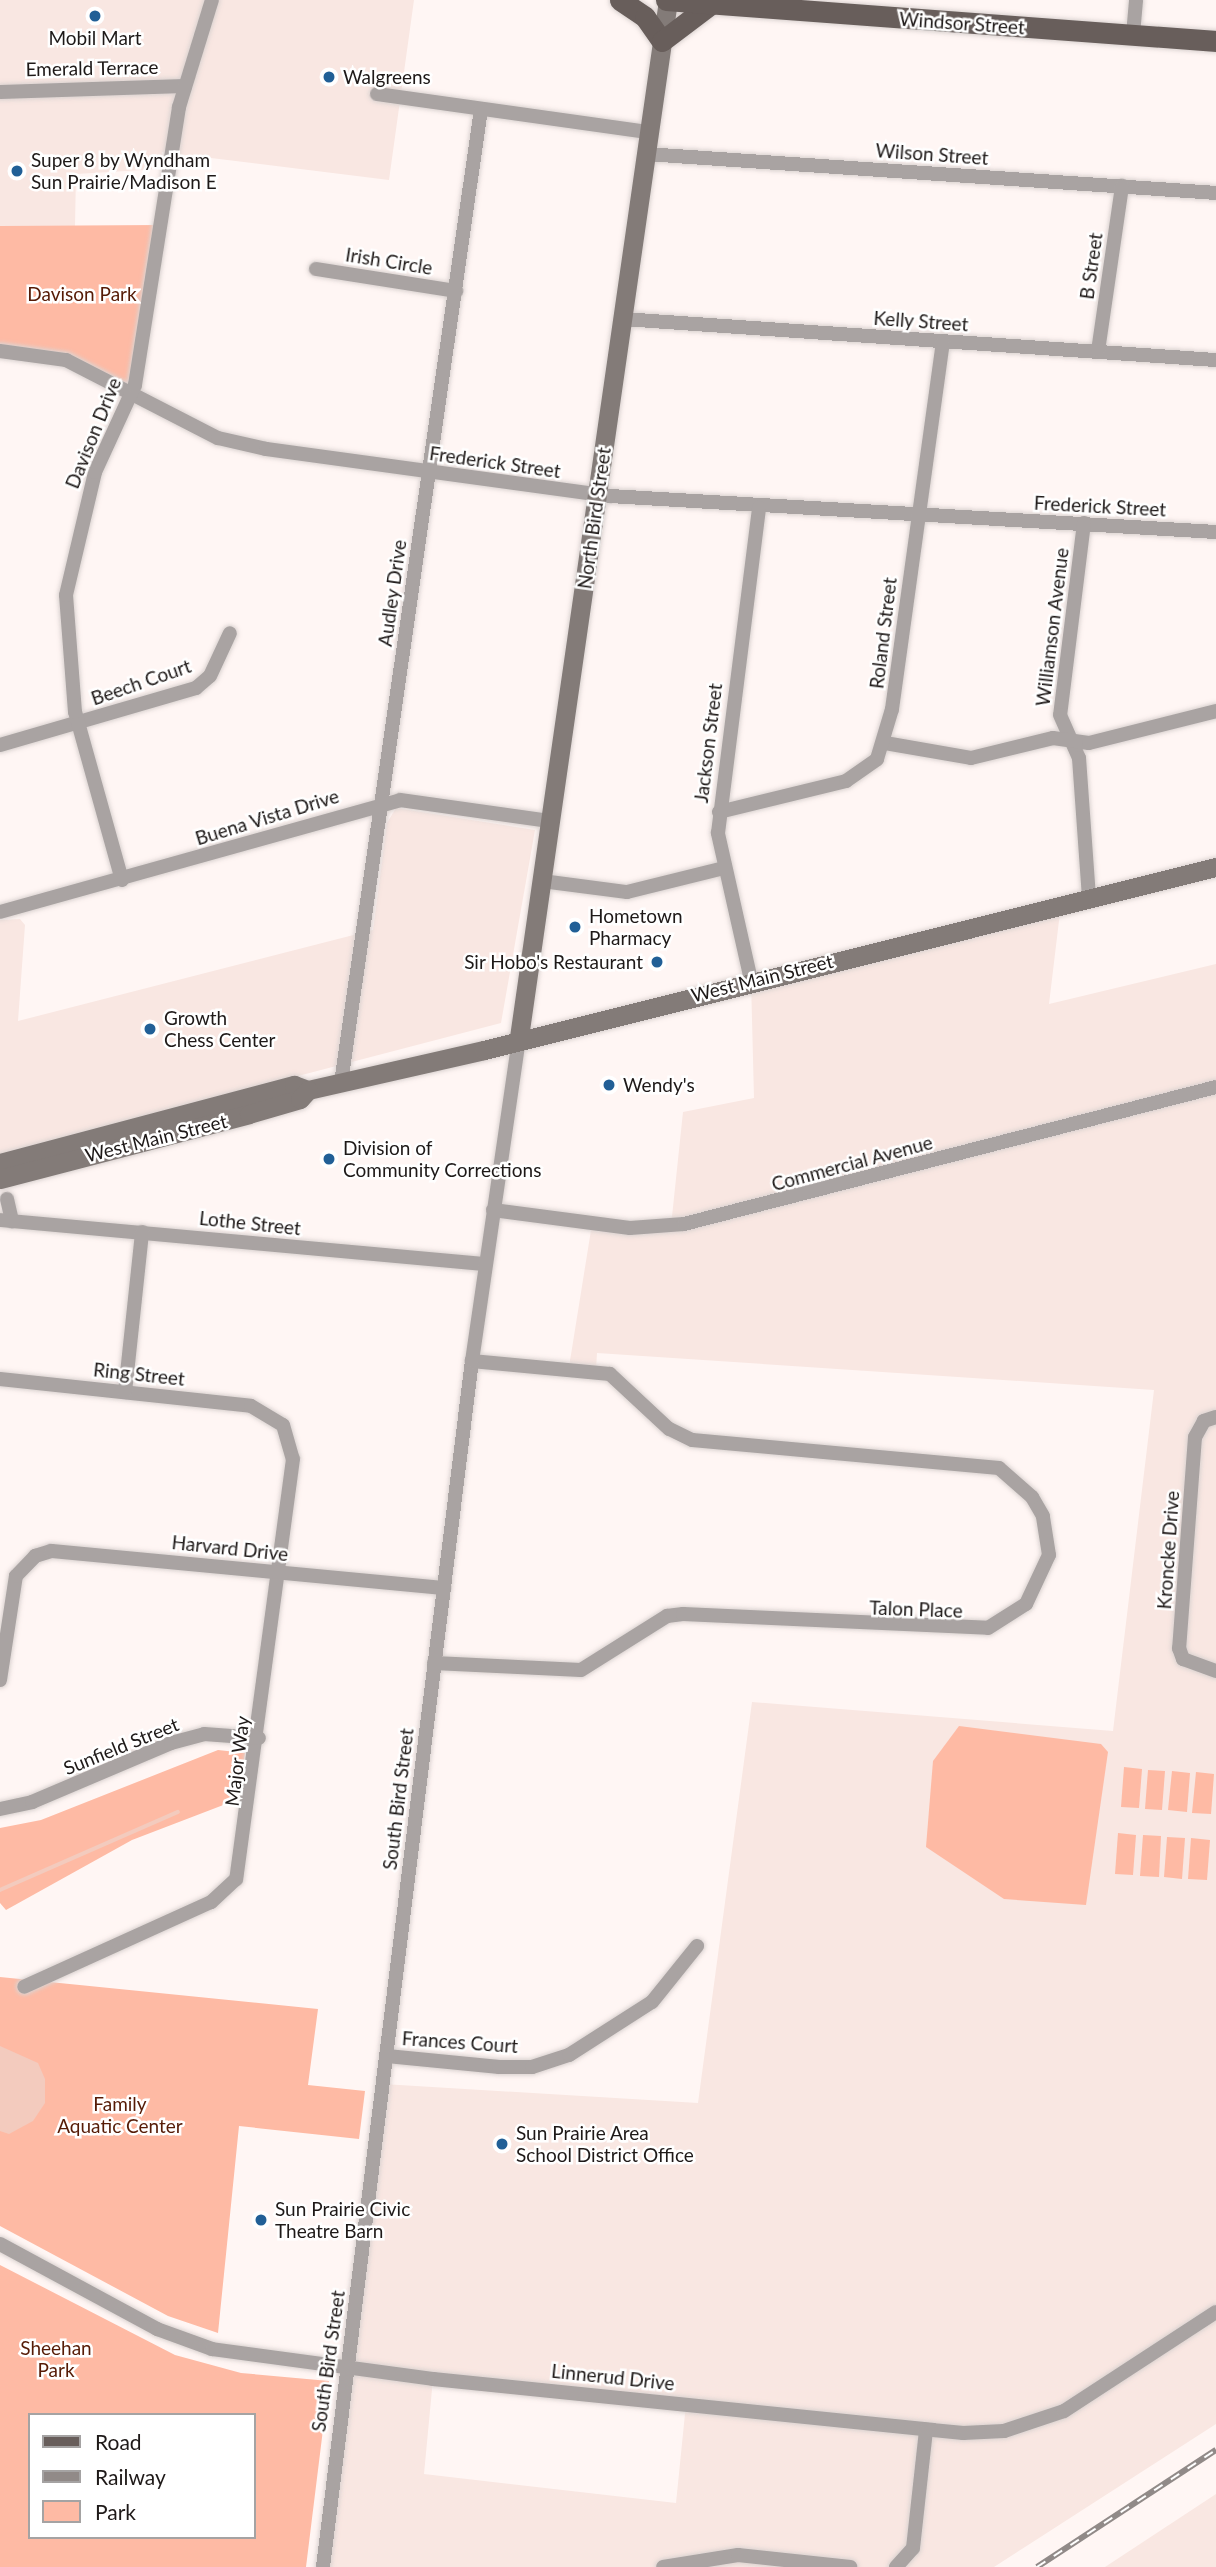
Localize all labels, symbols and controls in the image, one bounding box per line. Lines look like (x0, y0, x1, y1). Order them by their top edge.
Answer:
street label: Windsor Street (898, 7, 1026, 39)
marker: Mobil Mart (87, 8, 103, 24)
place label: Mobil Mart (48, 27, 142, 49)
street label: Emerald Terrace (25, 55, 159, 81)
place label: Walgreens (343, 66, 431, 88)
marker: Walgreens (321, 69, 337, 85)
street label: Wilson Street (875, 139, 989, 169)
place label: Super 8 by Wyndham Sun Prairie/Madison E (31, 149, 217, 193)
marker: Super 8 by Wyndham Sun Prairie/Madison E (9, 163, 25, 179)
street label: B Street (1075, 231, 1107, 301)
street label: Irish Circle (344, 243, 434, 279)
park label: Davison Park (27, 283, 137, 305)
street label: Kelly Street (873, 306, 969, 336)
street label: Davison Drive (60, 374, 126, 492)
street label: Frederick Street (428, 442, 562, 482)
street label: North Bird Street (573, 446, 615, 590)
street label: Frederick Street (1033, 491, 1167, 521)
street label: Audley Drive (373, 538, 411, 648)
street label: Williamson Avenue (1031, 546, 1073, 708)
street label: Roland Street (865, 576, 901, 690)
street label: Beech Court (88, 654, 194, 710)
street label: Jackson Street (689, 682, 727, 804)
street label: Buena Vista Drive (192, 784, 342, 850)
place label: Hometown Pharmacy (589, 905, 682, 949)
marker: Hometown Pharmacy (567, 919, 583, 935)
street label: West Main Street (689, 949, 835, 1007)
place label: Sir Hobo's Restaurant (464, 951, 643, 973)
marker: Sir Hobo's Restaurant (649, 954, 665, 970)
place label: Growth Chess Center (164, 1007, 275, 1051)
marker: Growth Chess Center (142, 1021, 158, 1037)
place label: Wendy's (623, 1074, 695, 1096)
marker: Wendy's (601, 1077, 617, 1093)
street label: West Main Street (83, 1109, 229, 1167)
street label: Commercial Avenue (769, 1130, 935, 1196)
place label: Division of Community Corrections (343, 1137, 542, 1181)
marker: Division of Community Corrections (321, 1151, 337, 1167)
street label: Lothe Street (198, 1206, 302, 1240)
street label: Ring Street (92, 1358, 186, 1390)
street label: Kroncke Drive (1152, 1490, 1184, 1610)
street label: Harvard Drive (171, 1531, 289, 1565)
street label: Talon Place (869, 1596, 963, 1622)
street label: Sunfield Street (60, 1713, 182, 1779)
street label: Major Way (220, 1714, 254, 1808)
street label: South Bird Street (378, 1727, 418, 1871)
street label: Frances Court (401, 2027, 519, 2057)
park label: Family Aquatic Center (57, 2093, 183, 2137)
place label: Sun Prairie Area School District Office (516, 2122, 694, 2166)
marker: Sun Prairie Area School District Office (494, 2136, 510, 2152)
place label: Sun Prairie Civic Theatre Barn (275, 2198, 410, 2242)
marker: Sun Prairie Civic Theatre Barn (253, 2212, 269, 2228)
street label: South Bird Street (307, 2289, 349, 2433)
park label: Sheehan Park (20, 2337, 92, 2381)
street label: Linnerud Drive (550, 2359, 676, 2395)
legend (28, 2413, 256, 2539)
text: Road (95, 2429, 142, 2454)
text: Railway (95, 2464, 166, 2489)
text: Park (95, 2499, 136, 2524)

